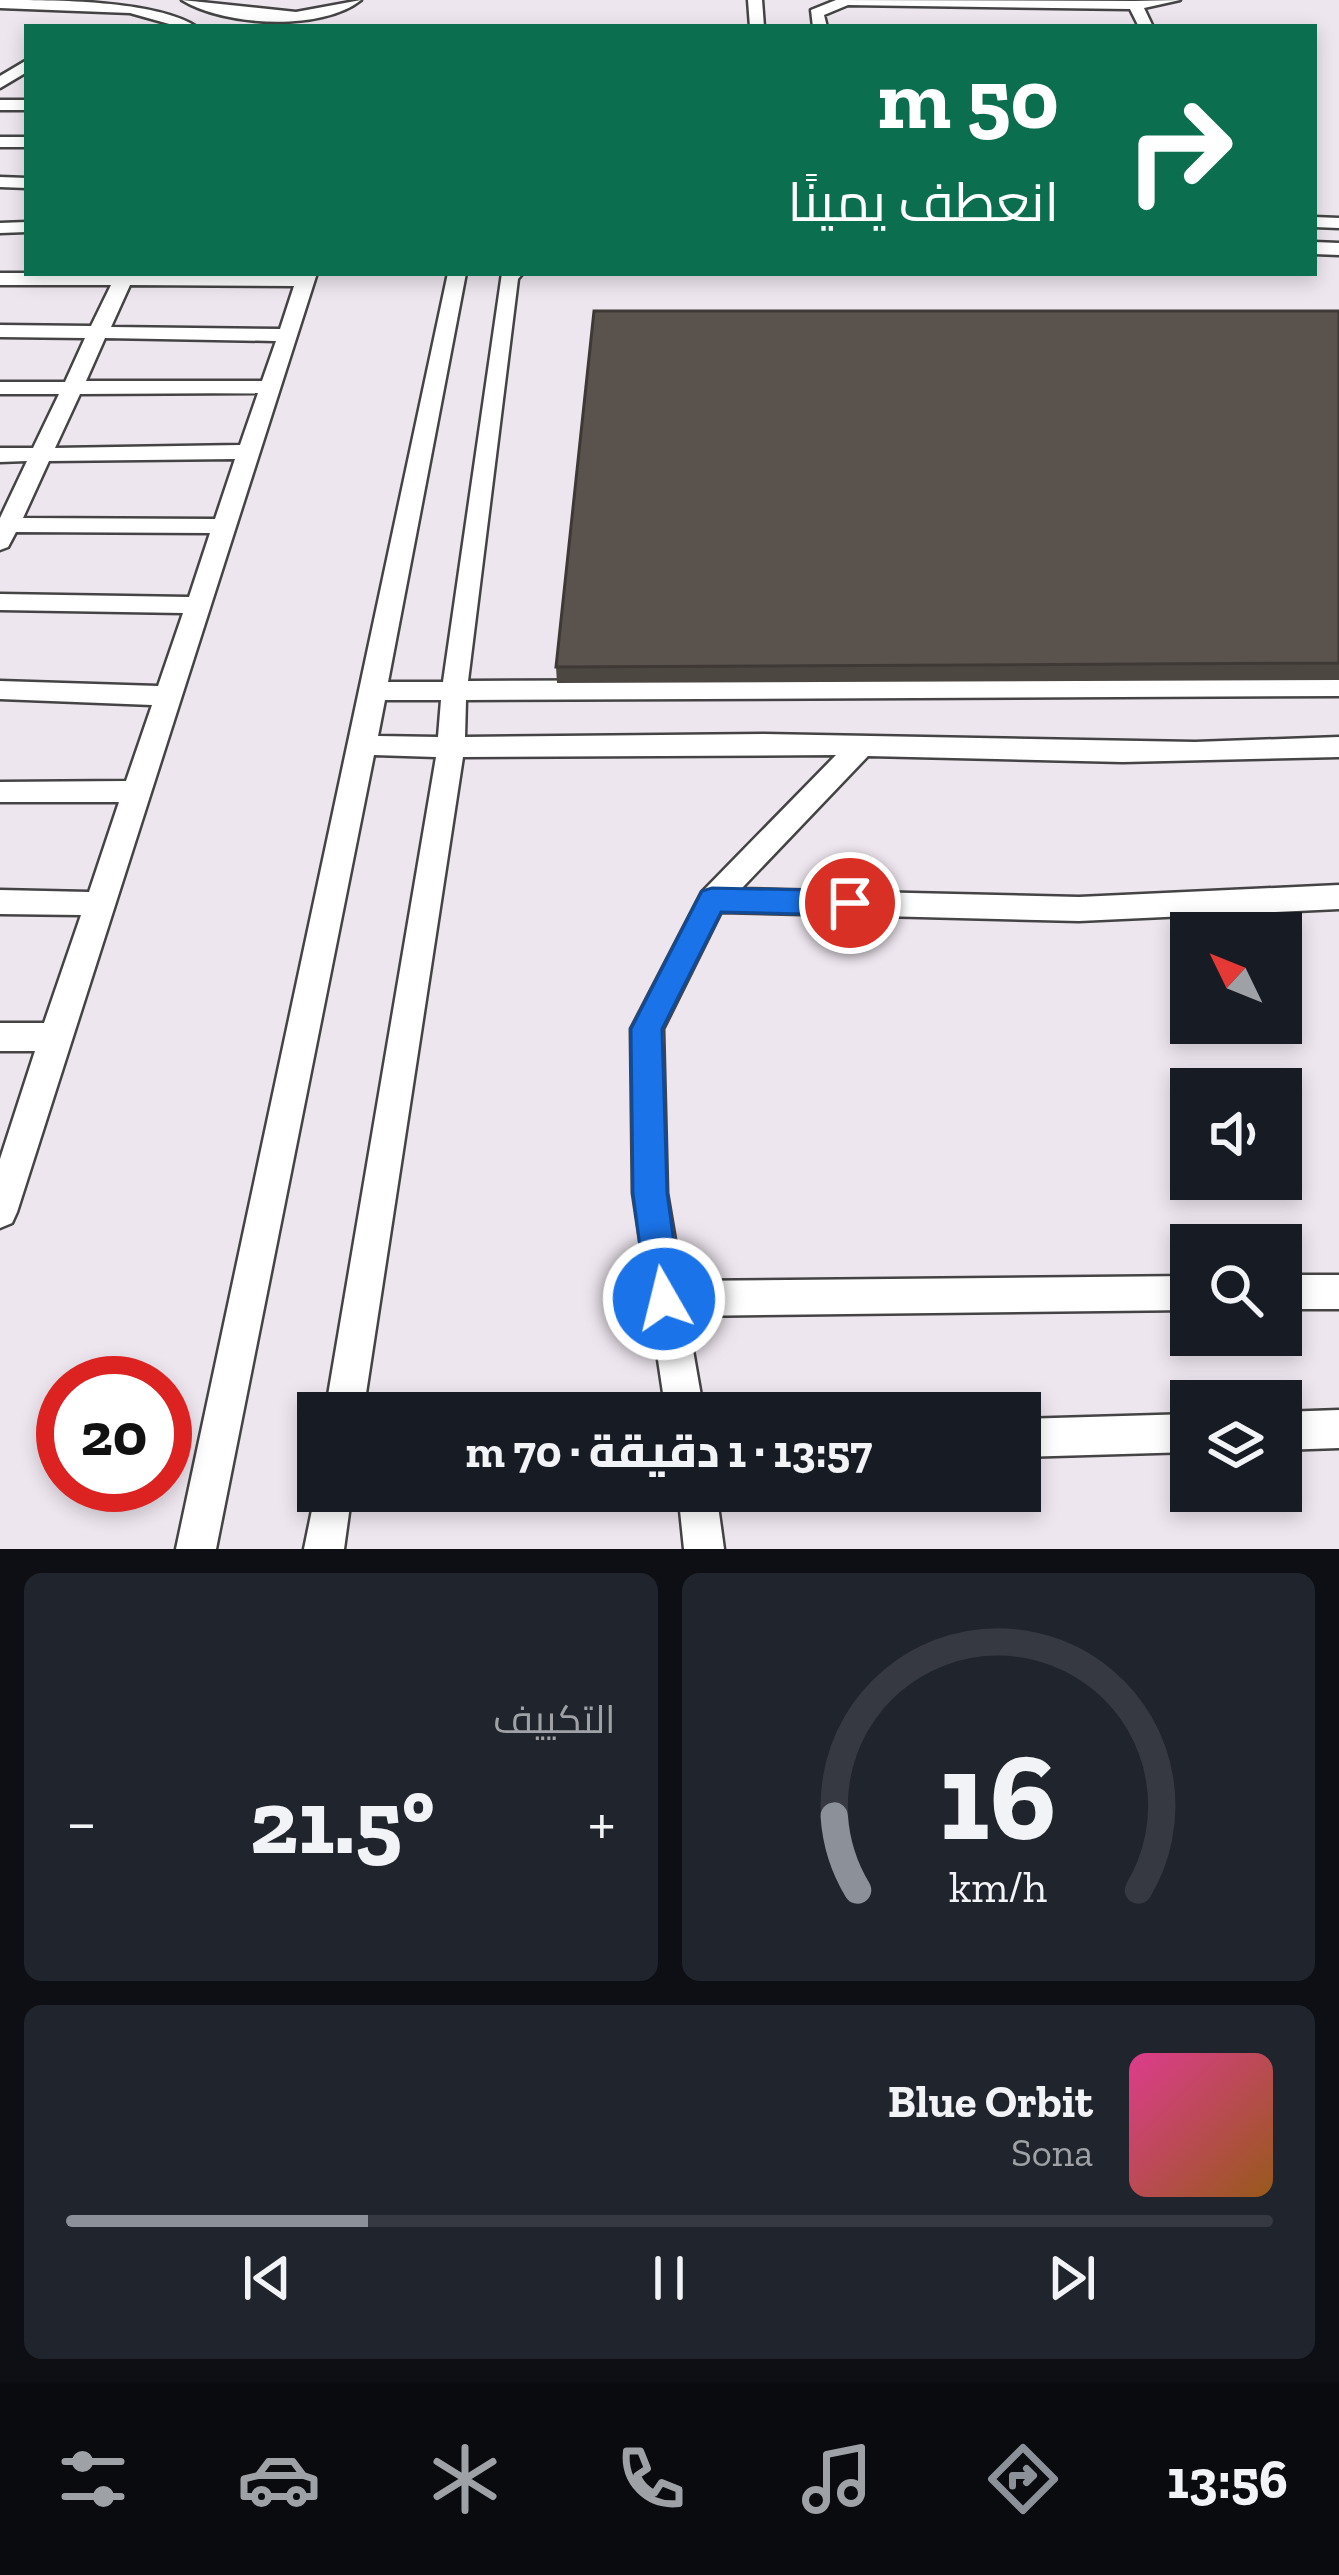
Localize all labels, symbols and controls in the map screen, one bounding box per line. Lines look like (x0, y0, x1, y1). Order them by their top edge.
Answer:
text: 50 m (877, 49, 1059, 150)
icon: right (1101, 72, 1257, 228)
text: انعطف يمينًا (787, 170, 1059, 235)
pin (799, 852, 901, 954)
icon: arrive (817, 870, 883, 936)
north arrow (1170, 912, 1302, 1044)
map controls (1170, 912, 1302, 1512)
button: sound (1170, 1068, 1302, 1200)
button: search (1170, 1224, 1302, 1356)
position arrow (601, 1236, 727, 1362)
speed limit sign: 20 (36, 1356, 192, 1512)
button: layers (1170, 1380, 1302, 1512)
text: 13:57 · 1 دقيقة · 70 m (466, 1425, 872, 1479)
text: التكييف (493, 1696, 616, 1743)
text: 16 (940, 1721, 1057, 1871)
text: 21.5° (250, 1768, 435, 1876)
text: − (66, 1783, 97, 1862)
text: + (588, 1783, 616, 1862)
text: km/h (949, 1862, 1047, 1913)
text: Blue Orbit (888, 2075, 1093, 2129)
text: Sona (1011, 2129, 1093, 2176)
icon: previous (234, 2245, 300, 2311)
icon: pause (636, 2245, 702, 2311)
icon: next (1039, 2245, 1105, 2311)
icon: filters (51, 2437, 135, 2521)
icon: car (237, 2437, 321, 2521)
icon: climate (423, 2437, 507, 2521)
icon: phone (609, 2437, 693, 2521)
icon: music (795, 2437, 879, 2521)
icon: directions (981, 2437, 1065, 2521)
text: 13:56 (1167, 2447, 1288, 2512)

